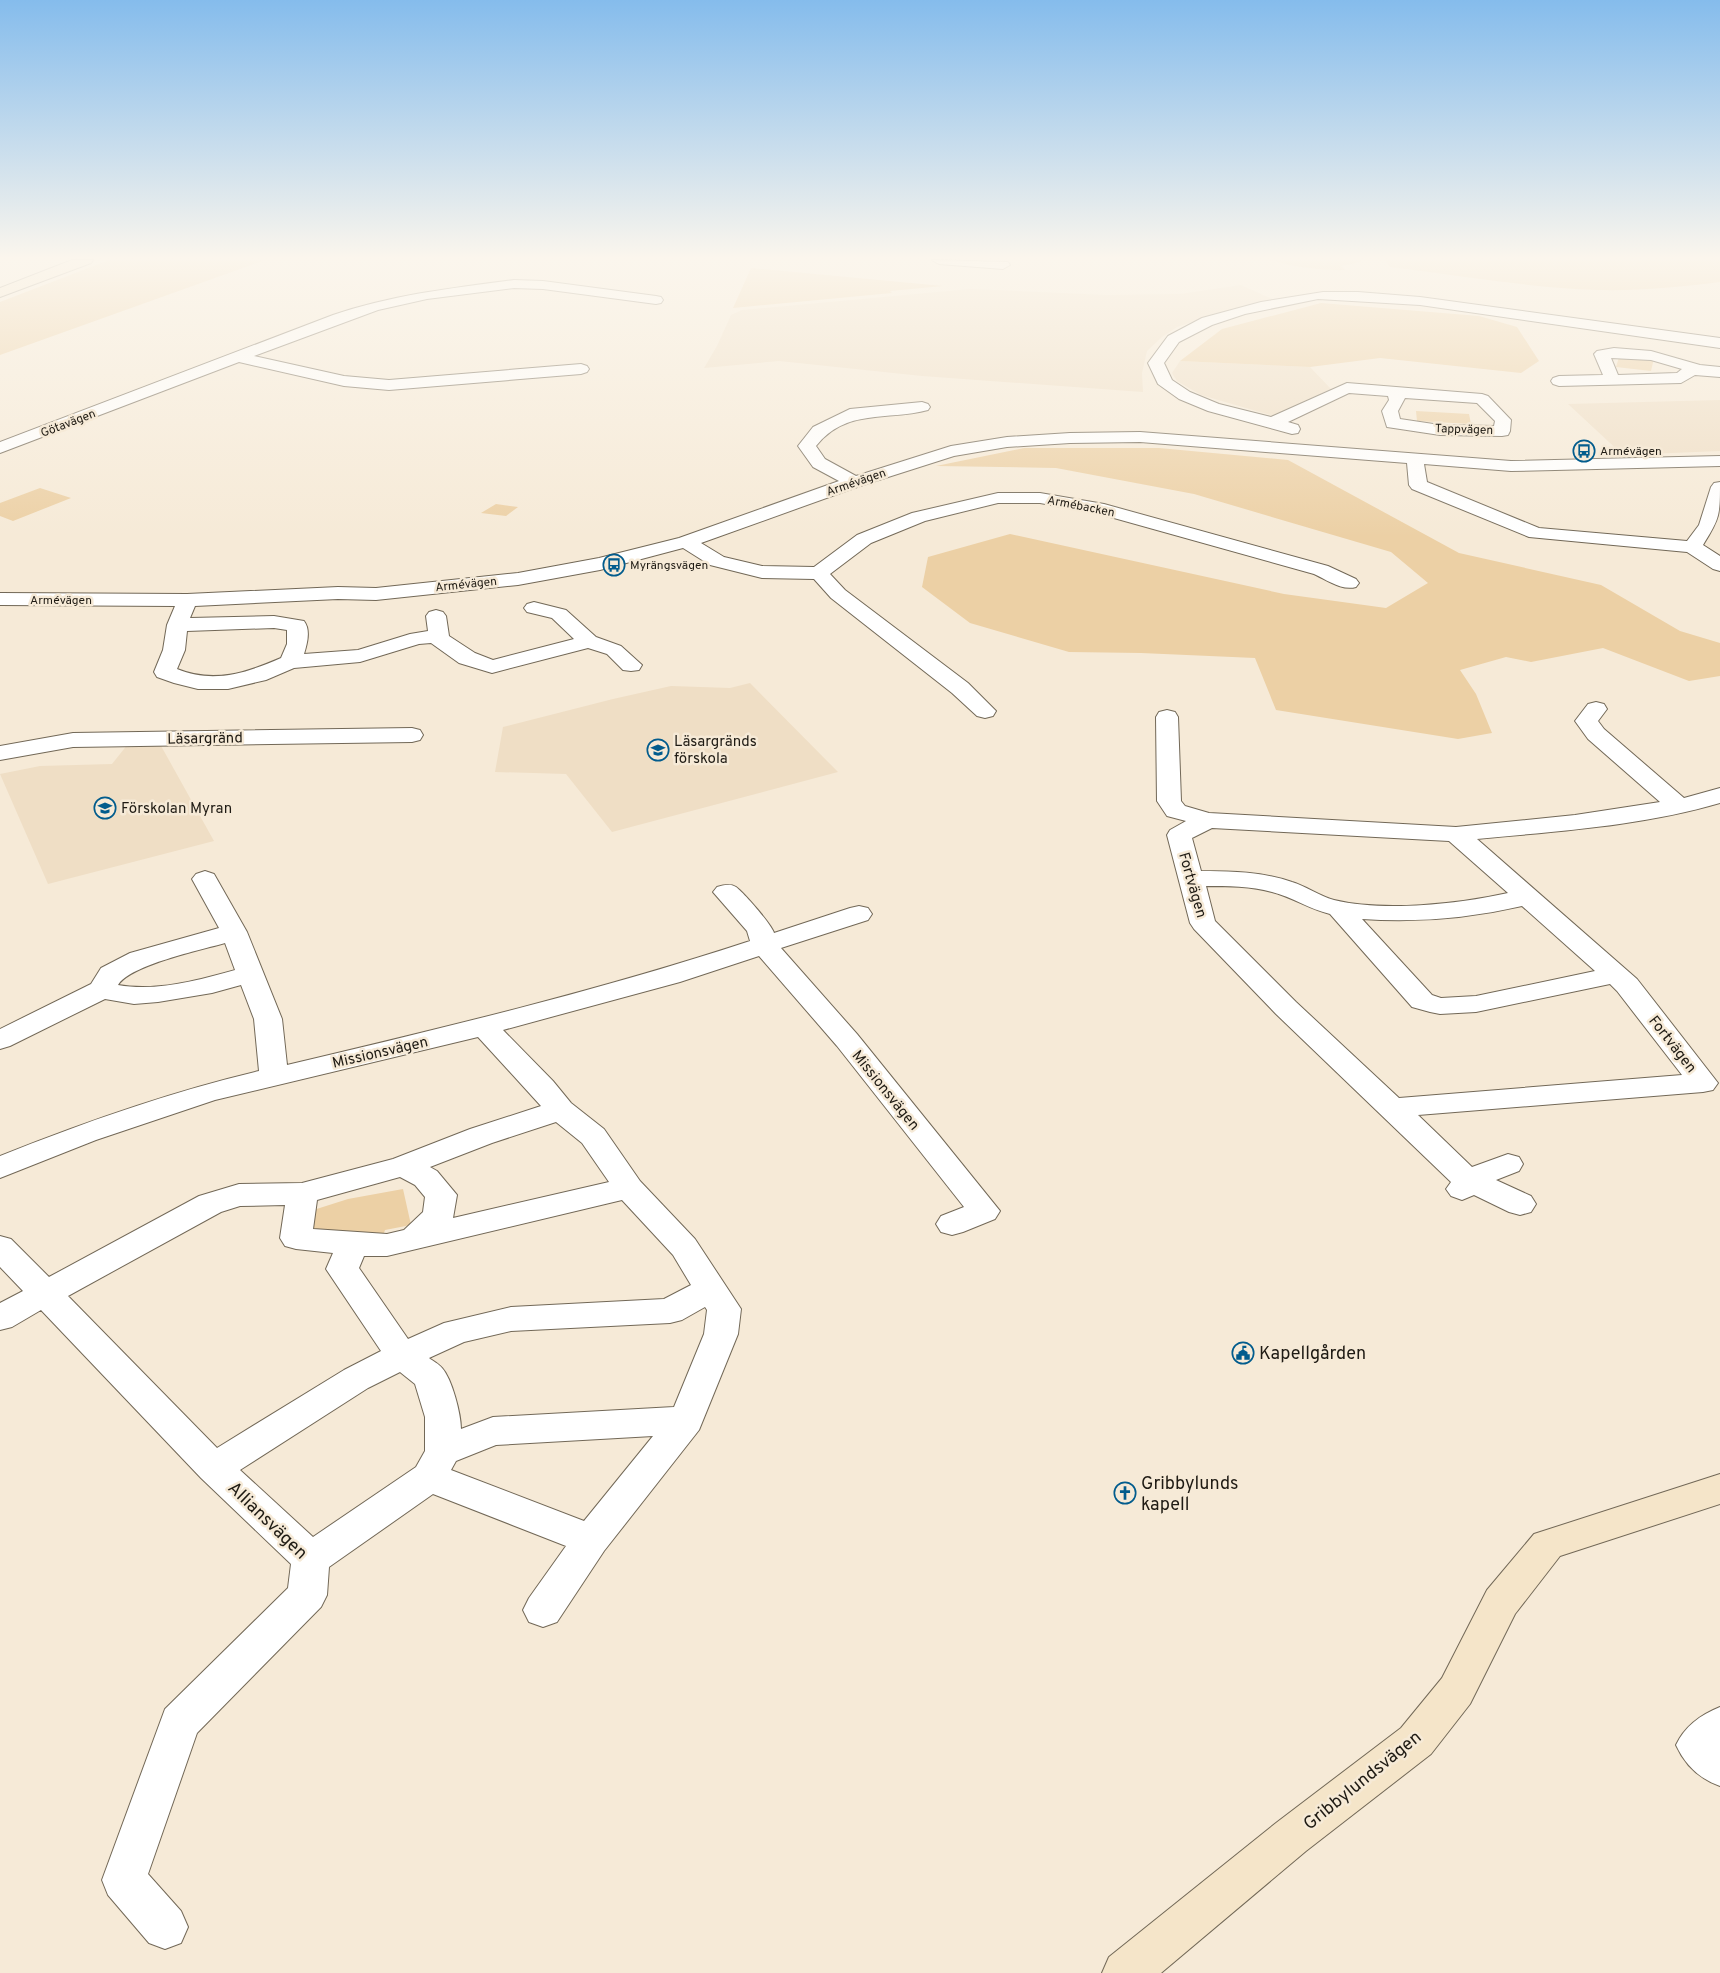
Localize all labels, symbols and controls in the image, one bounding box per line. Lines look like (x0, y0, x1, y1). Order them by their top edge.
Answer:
street label: Götavägen (39, 406, 98, 442)
street label: Tappvägen (1435, 421, 1493, 439)
bus stop icon: Armévägen (1572, 439, 1596, 463)
place label: Armévägen (1600, 444, 1662, 460)
street label: Armévägen (824, 465, 888, 501)
street label: Armébacken (1046, 493, 1116, 521)
bus stop icon: Myrängsvägen (602, 553, 626, 577)
place label: Myrängsvägen (630, 558, 708, 574)
street label: Armévägen (435, 574, 498, 596)
street label: Armévägen (30, 593, 92, 609)
street label: Läsargränd (167, 729, 243, 750)
place label: Läsargränds förskola (674, 733, 757, 769)
school or university icon: Läsargränds förskola (646, 738, 670, 762)
school or university icon: Förskolan Myran (93, 796, 117, 820)
place label: Förskolan Myran (121, 800, 232, 819)
street label: Fortvägen (1173, 850, 1210, 920)
street label: Fortvägen (1644, 1013, 1700, 1077)
street label: Missionsvägen (331, 1033, 430, 1074)
street label: Missionsvägen (847, 1047, 923, 1135)
public building icon: Kapellgården (1231, 1341, 1255, 1365)
place label: Kapellgården (1259, 1343, 1366, 1366)
place label: Gribbylunds kapell (1141, 1473, 1238, 1517)
street label: Alliansvägen (222, 1477, 312, 1565)
church icon: Gribbylunds kapell (1113, 1481, 1137, 1505)
street label: Gribbylundsvägen (1299, 1726, 1427, 1836)

